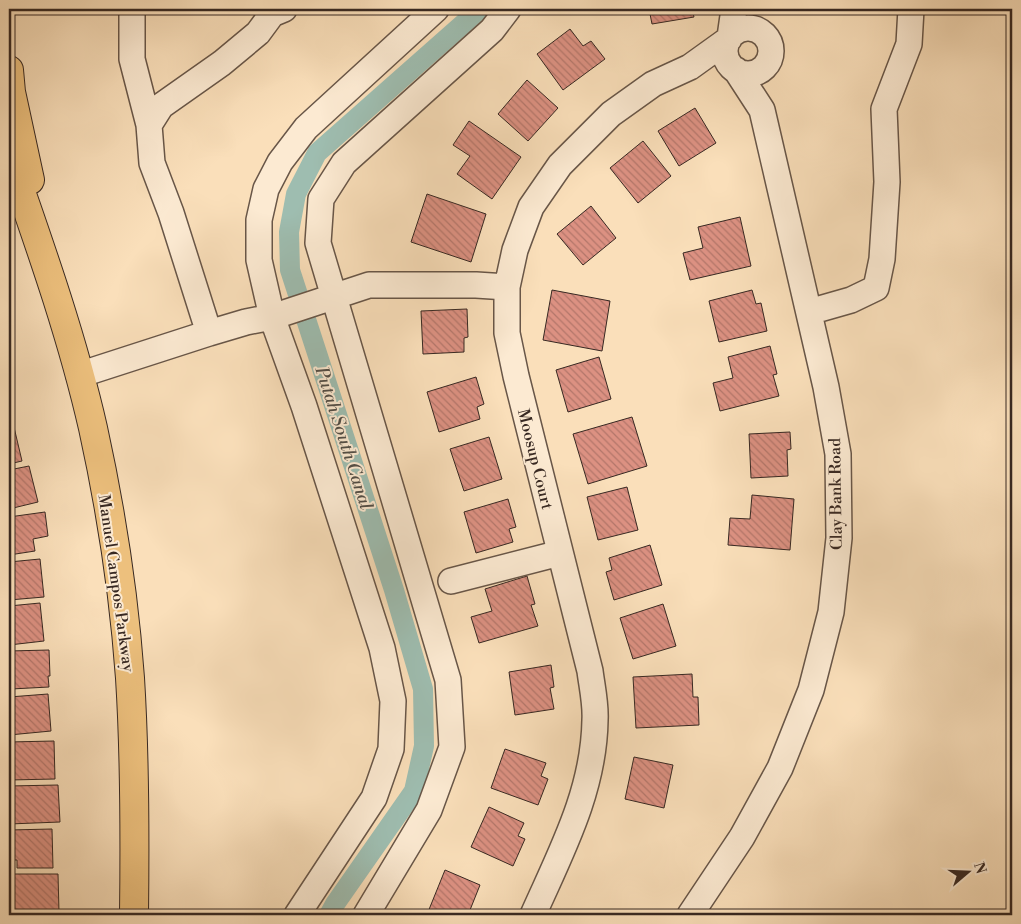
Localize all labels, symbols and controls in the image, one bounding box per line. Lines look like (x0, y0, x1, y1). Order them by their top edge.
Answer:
water label: Putah South Canal (309, 363, 378, 513)
street label: Moosup Court (513, 407, 557, 512)
street label: Clay Bank Road (825, 438, 847, 550)
street label: Manuel Campos Parkway (94, 493, 138, 673)
north arrow (944, 846, 994, 896)
text: N (969, 860, 990, 876)

